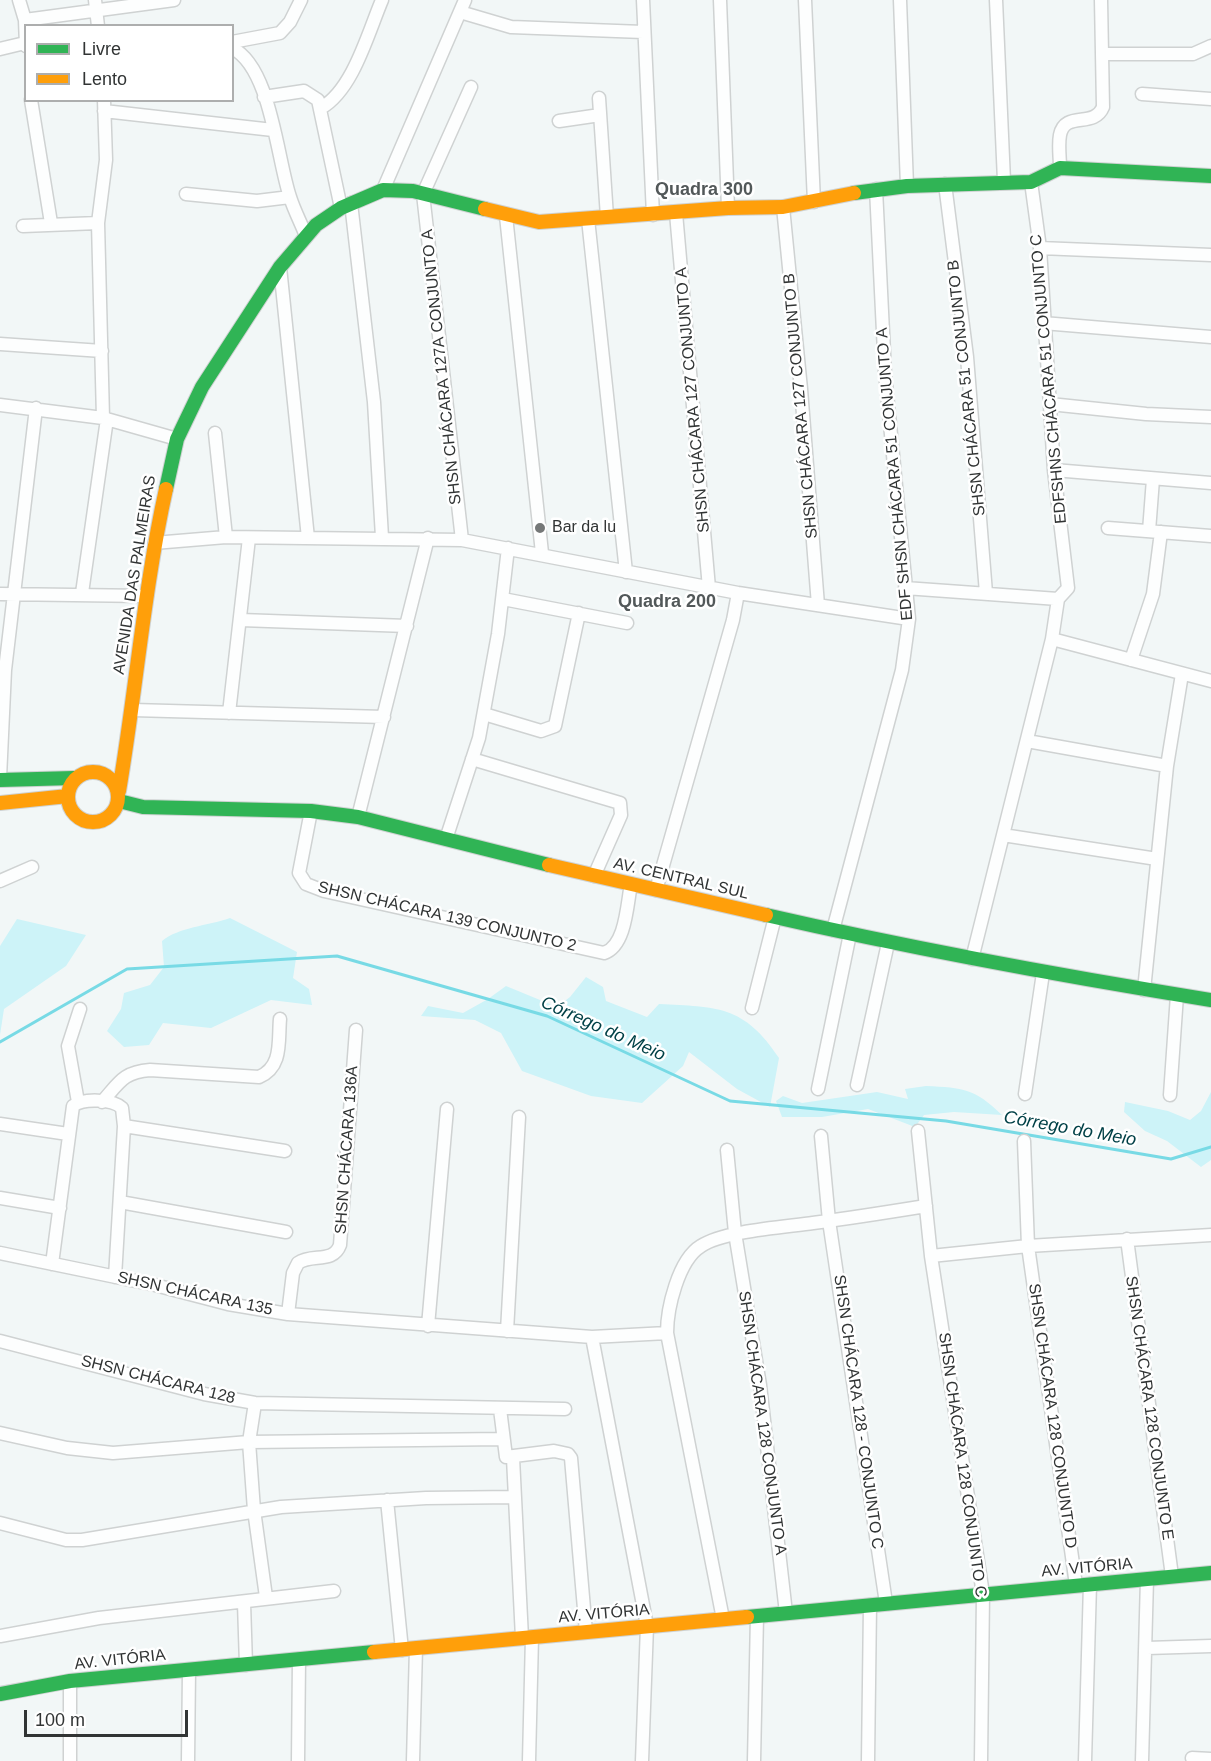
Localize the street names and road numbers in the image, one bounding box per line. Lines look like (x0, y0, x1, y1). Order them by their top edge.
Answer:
street label: SHSN CHÁCARA 127A CONJUNTO A (418, 228, 466, 506)
street label: EDFSHNS CHÁCARA 51 CONJUNTO C (1027, 234, 1071, 524)
street label: SHSN CHÁCARA 51 CONJUNTO B (944, 259, 990, 517)
street label: SHSN CHÁCARA 127 CONJUNTO A (672, 266, 714, 534)
street label: SHSN CHÁCARA 127 CONJUNTO B (780, 272, 822, 540)
street label: EDF SHSN CHÁCARA 51 CONJUNTO A (873, 327, 917, 621)
street label: AVENIDA DAS PALMEIRAS (110, 474, 160, 676)
street label: AV. CENTRAL SUL (612, 854, 750, 904)
street label: SHSN CHÁCARA 139 CONJUNTO 2 (316, 878, 578, 956)
street label: SHSN CHÁCARA 136A (332, 1065, 362, 1235)
street label: SHSN CHÁCARA 135 (116, 1268, 274, 1320)
street label: SHSN CHÁCARA 128 - CONJUNTO C (829, 1273, 887, 1551)
street label: SHSN CHÁCARA 128 CONJUNTO E (1121, 1275, 1177, 1541)
street label: SHSN CHÁCARA 128 CONJUNTO D (1024, 1282, 1080, 1550)
street label: SHSN CHÁCARA 128 CONJUNTO A (734, 1290, 790, 1556)
street label: SHSN CHÁCARA 128 CONJUNTO C (934, 1331, 990, 1599)
street label: SHSN CHÁCARA 128 (79, 1352, 237, 1408)
street label: AV. VITÓRIA (1041, 1554, 1133, 1582)
street label: AV. VITÓRIA (558, 1600, 650, 1628)
street label: AV. VITÓRIA (73, 1646, 167, 1674)

